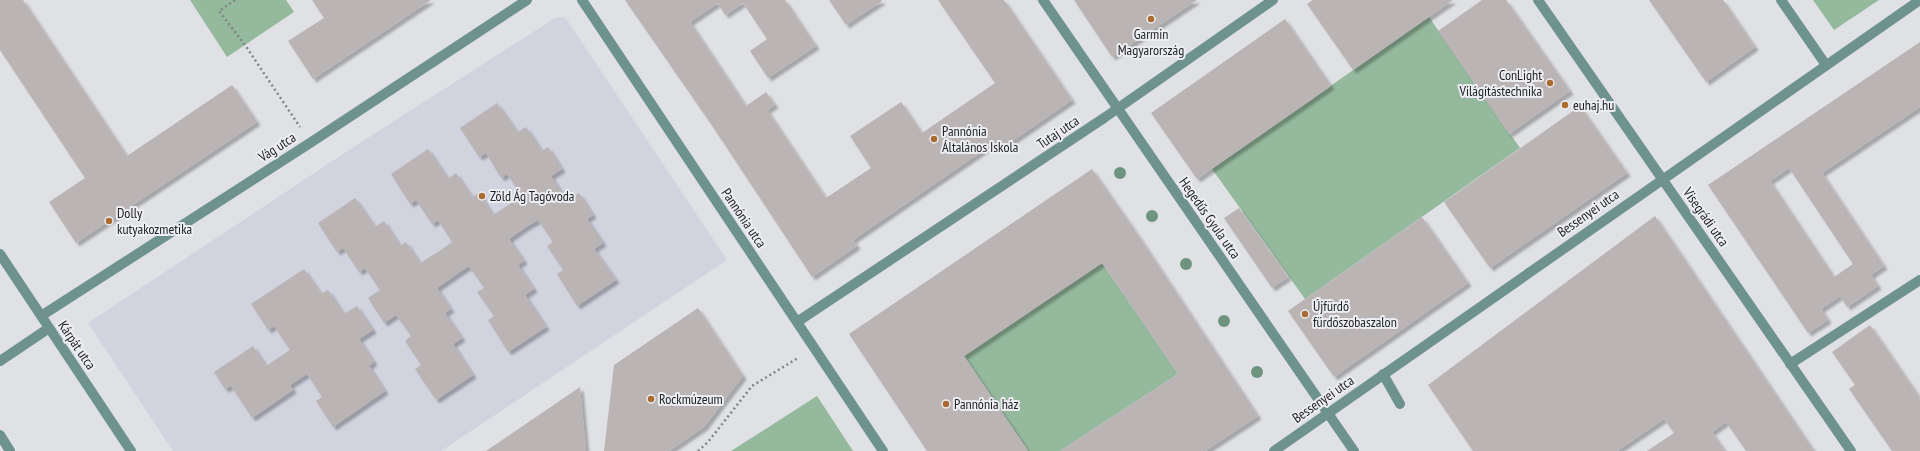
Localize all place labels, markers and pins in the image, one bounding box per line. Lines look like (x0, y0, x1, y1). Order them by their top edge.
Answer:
marker: Garmin Magyarország (1146, 14, 1156, 24)
place label: Garmin Magyarország (1118, 25, 1184, 59)
place label: ConLight Világítástechnika (1459, 66, 1542, 100)
marker: ConLight Világítástechnika (1545, 78, 1555, 88)
place label: euhaj.hu (1573, 96, 1614, 114)
marker: euhaj.hu (1560, 100, 1570, 110)
place label: Pannónia Általános Iskola (942, 122, 1018, 156)
marker: Pannónia Általános Iskola (929, 134, 939, 144)
place label: Zöld Ág Tagóvoda (490, 187, 574, 205)
marker: Zöld Ág Tagóvoda (477, 191, 487, 201)
place label: Dolly kutyakozmetika (117, 204, 192, 238)
marker: Dolly kutyakozmetika (104, 216, 114, 226)
place label: Újfürdő fürdőszobaszalon (1313, 297, 1397, 331)
marker: Újfürdő fürdőszobaszalon (1300, 309, 1310, 319)
place label: Rockmúzeum (659, 390, 723, 408)
marker: Rockmúzeum (646, 394, 656, 404)
place label: Pannónia ház (954, 395, 1018, 413)
marker: Pannónia ház (941, 399, 951, 409)

